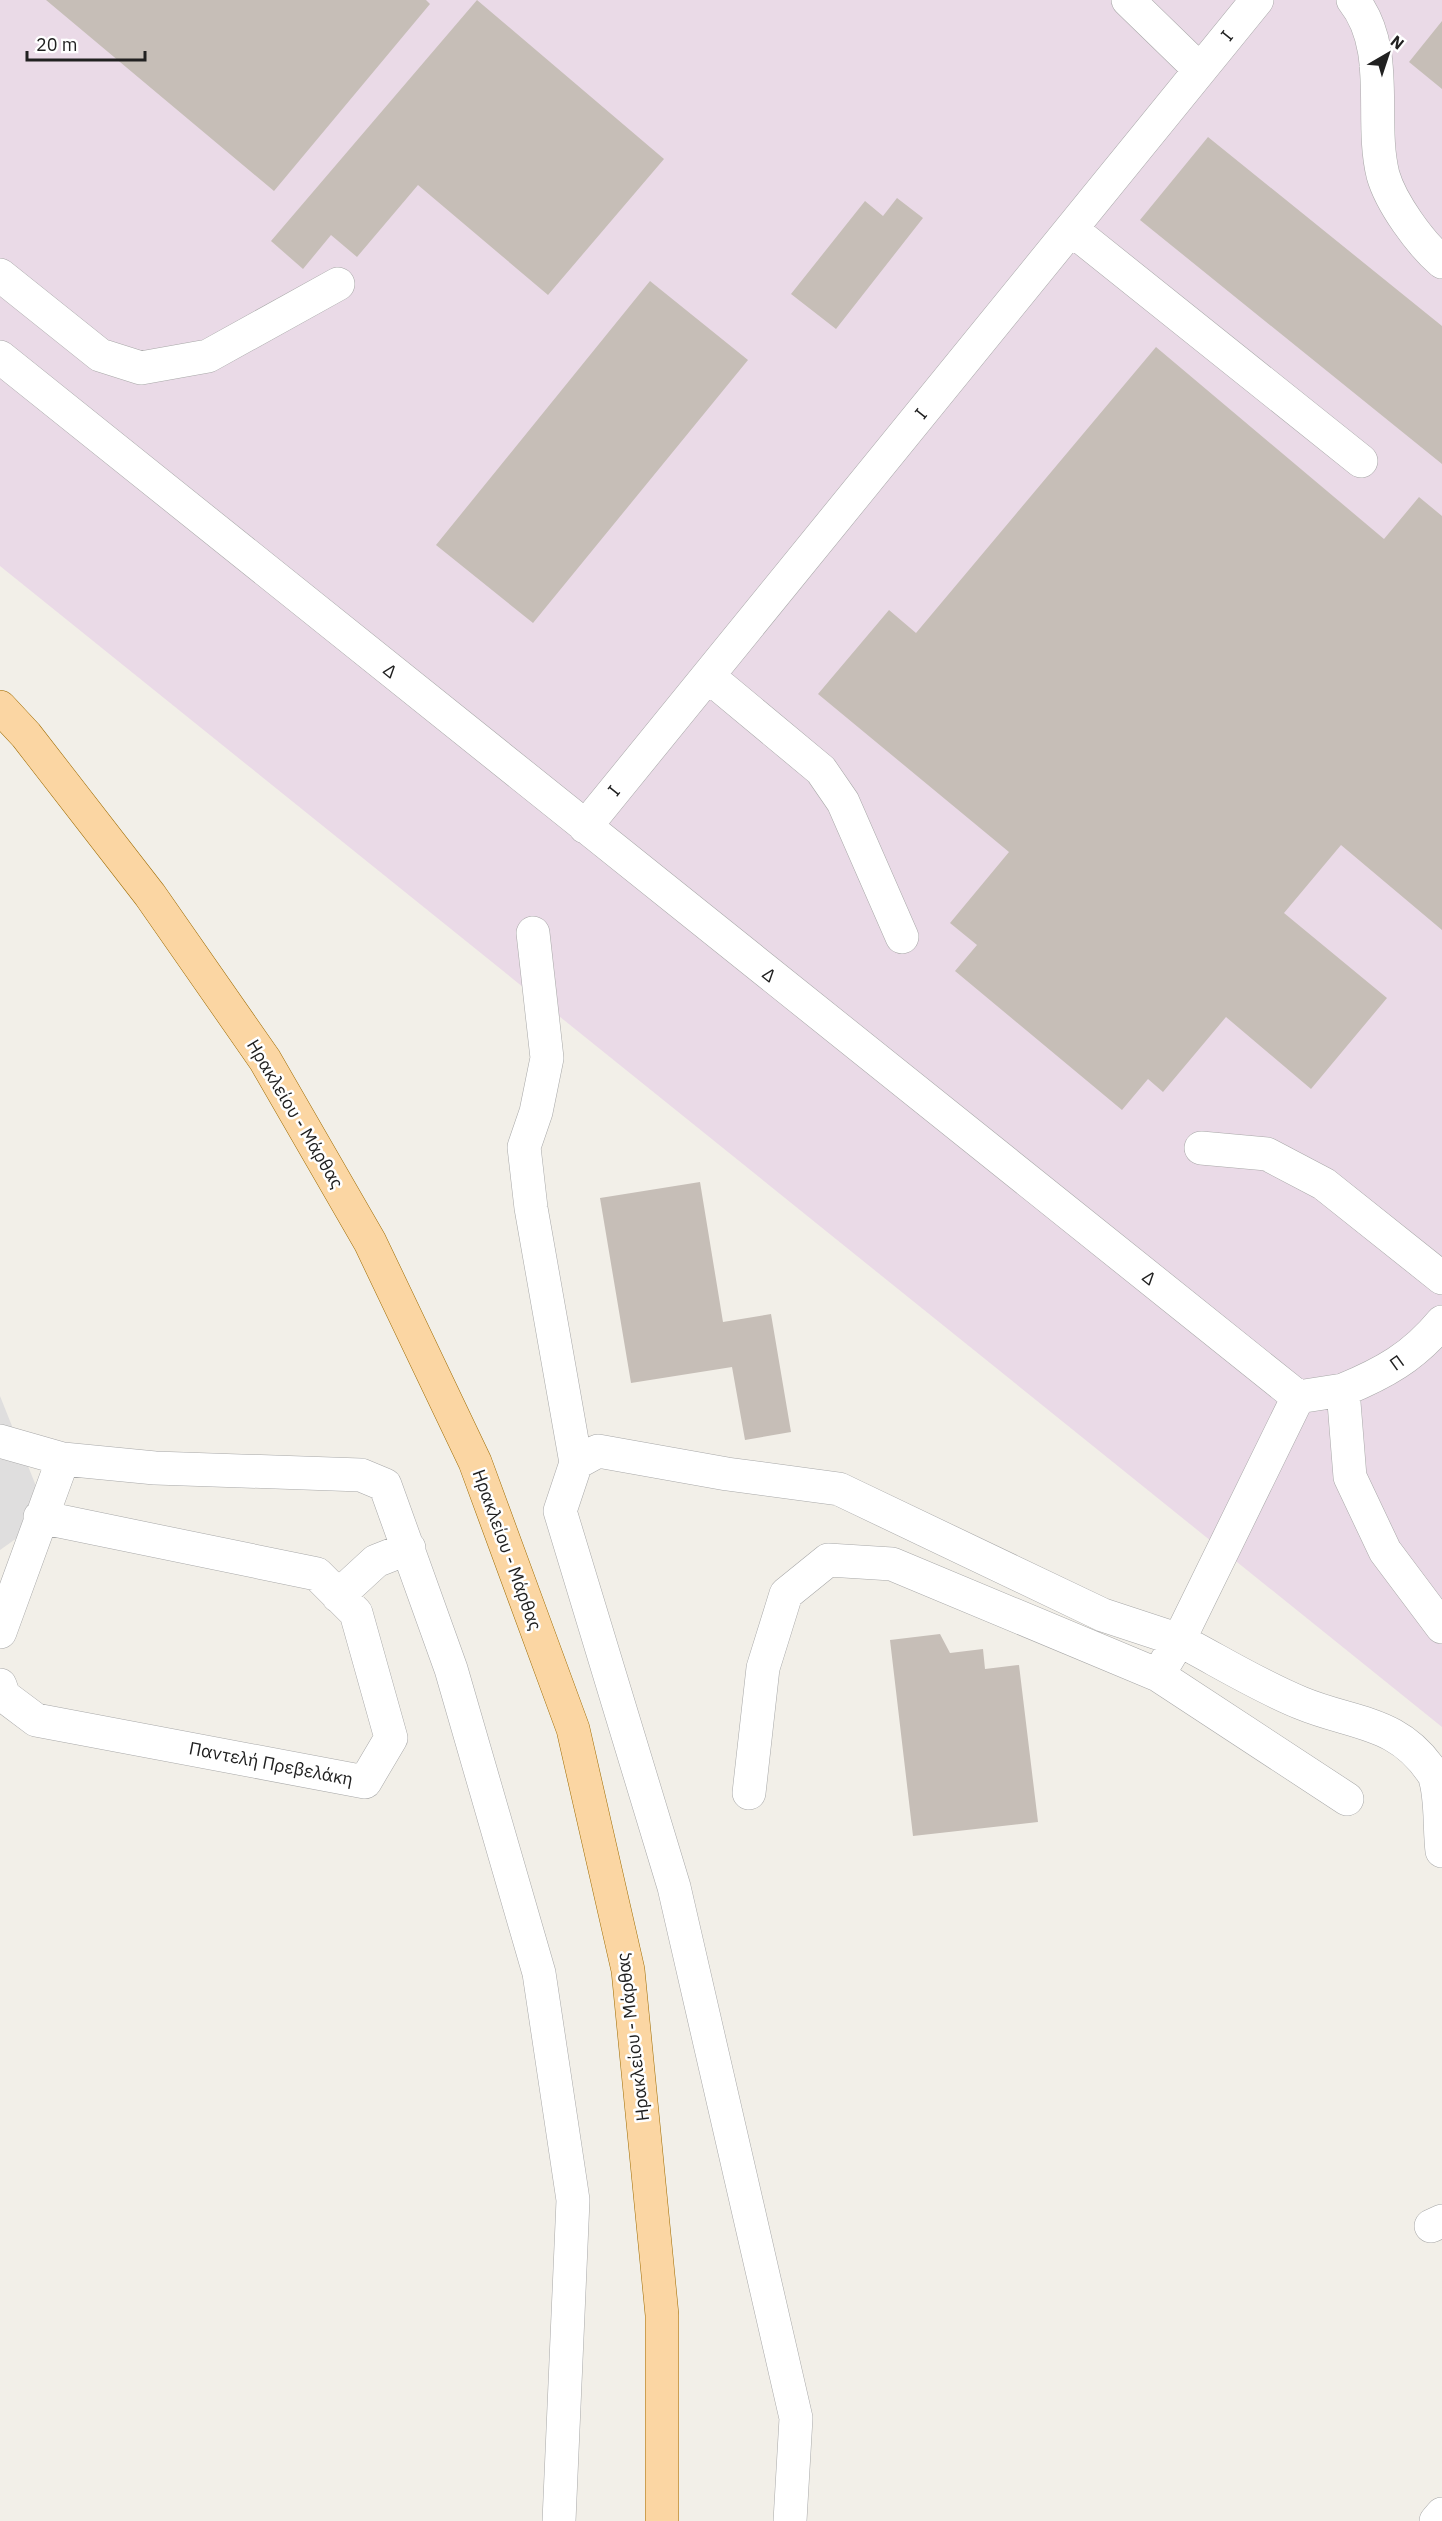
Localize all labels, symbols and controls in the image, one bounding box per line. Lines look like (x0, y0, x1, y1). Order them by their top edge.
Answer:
scale bar (27, 24, 146, 62)
north arrow (1358, 24, 1418, 84)
street label: Ι (1215, 26, 1238, 46)
text: N (1387, 31, 1408, 54)
text: 20 m (36, 33, 78, 56)
street label: Ι (909, 404, 932, 424)
street label: Δ (379, 658, 402, 683)
street label: Ι (602, 781, 625, 801)
street label: Δ (758, 962, 781, 987)
street label: Ηρακλείου - Μάρθας (242, 1035, 349, 1193)
street label: Δ (1138, 1265, 1161, 1290)
street label: Π (1385, 1350, 1409, 1376)
street label: Ηρακλείου - Μάρθας (468, 1466, 547, 1634)
street label: Παντελή Πρεβελάκη (187, 1736, 355, 1791)
street label: Ηρακλείου - Μάρθας (611, 1951, 654, 2123)

